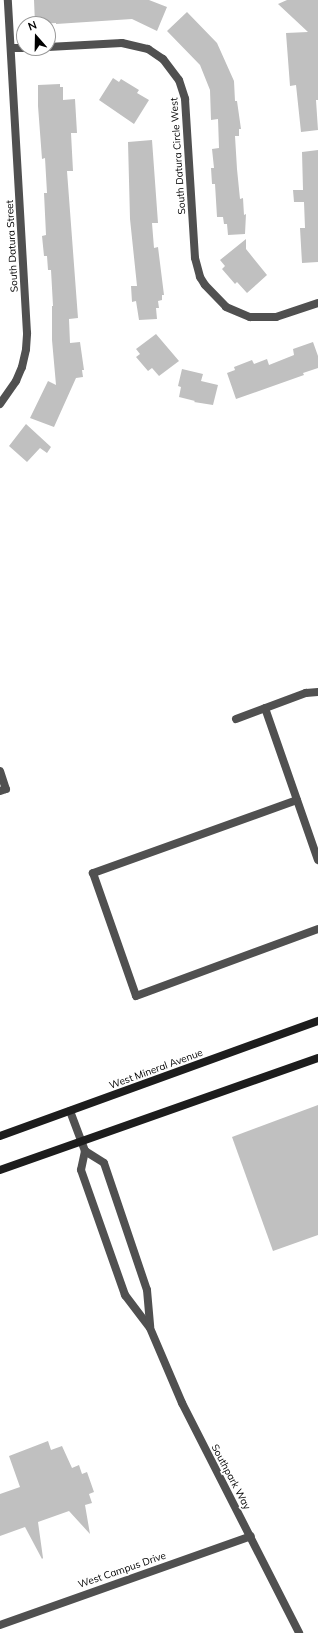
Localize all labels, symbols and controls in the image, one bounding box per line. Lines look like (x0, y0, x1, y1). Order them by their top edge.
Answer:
north arrow (16, 16, 56, 56)
text: N (26, 18, 39, 34)
street label: South Datura Circle West (168, 97, 188, 215)
street label: South Datura Street (4, 200, 20, 292)
street label: West Mineral Avenue (108, 1046, 204, 1092)
street label: Southpark Way (209, 1442, 253, 1512)
street label: West Campus Drive (77, 1549, 167, 1591)

